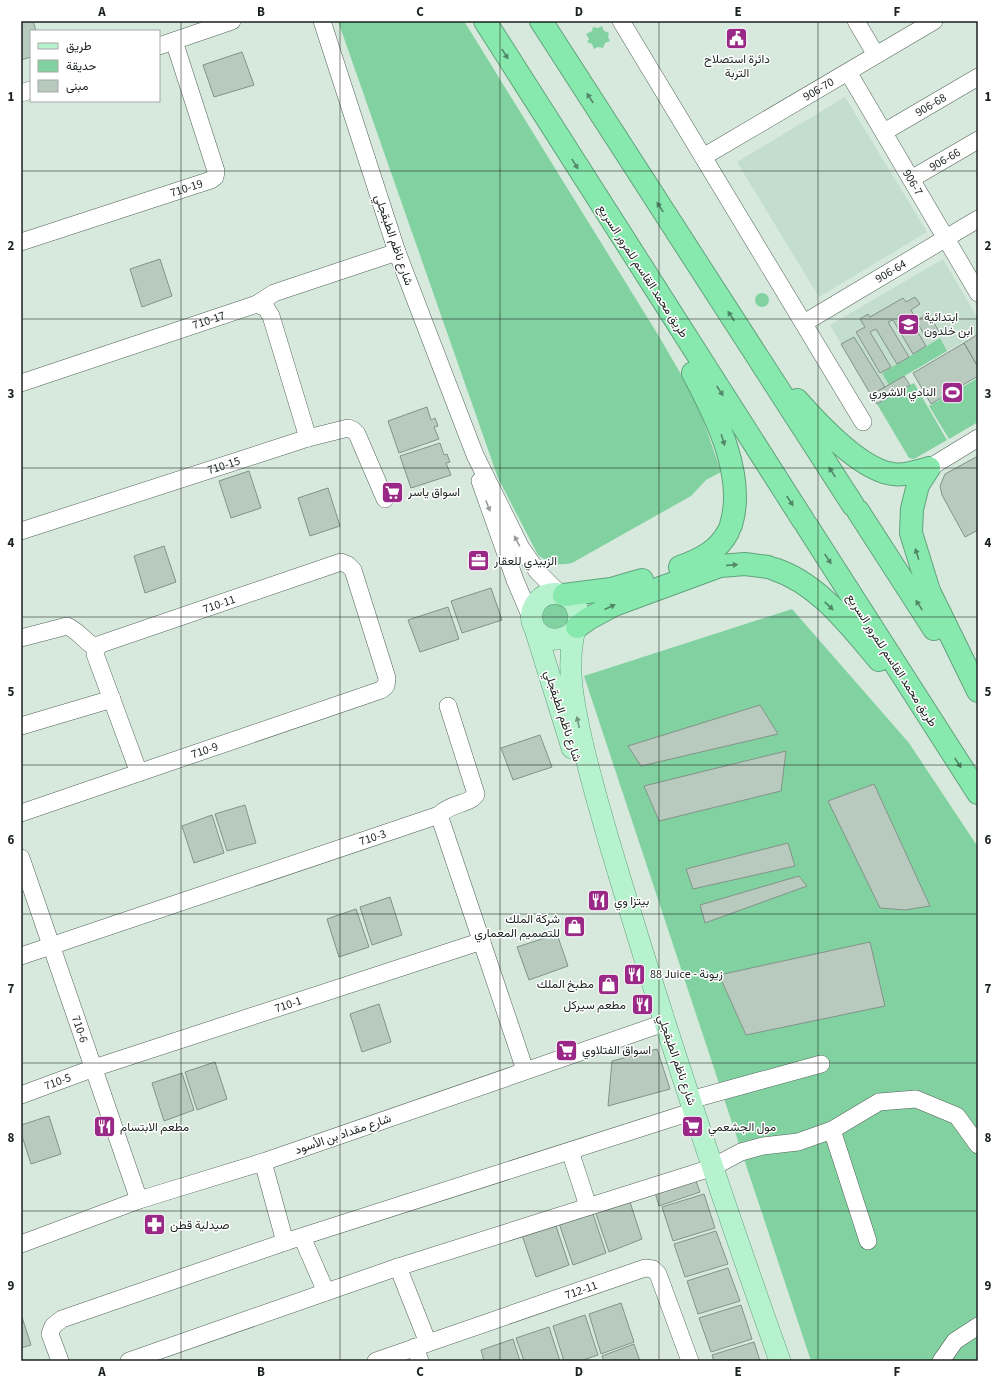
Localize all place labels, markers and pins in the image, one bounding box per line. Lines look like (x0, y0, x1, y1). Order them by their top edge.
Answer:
public building icon: دائرة استصلاح التربة (724, 25, 750, 51)
place label: دائرة استصلاح التربة (704, 51, 770, 82)
place label: ابتدائية ابن خلدون (924, 309, 973, 340)
school or university icon: ابتدائية ابن خلدون (895, 311, 921, 337)
sports icon: النادي الاشوري (939, 379, 965, 405)
place label: النادي الاشوري (869, 384, 936, 402)
supermarket icon: اسواق ياسر (379, 479, 405, 505)
place label: اسواق ياسر (407, 484, 460, 501)
office icon: الزبيدي للعقار (466, 548, 492, 574)
place label: الزبيدي للعقار (493, 553, 557, 571)
restaurant icon: بيتزا وي (585, 888, 611, 914)
place label: بيتزا وي (614, 893, 649, 911)
place label: شركة الملك للتصميم المعماري (474, 911, 560, 943)
shop icon: شركة الملك للتصميم المعماري (562, 913, 588, 939)
restaurant icon: 88 Juice - زيونة (622, 961, 648, 987)
place label: 88 Juice - زيونة (650, 966, 723, 983)
shop icon: مطبخ الملك (596, 971, 622, 997)
place label: مطبخ الملك (537, 976, 594, 993)
restaurant icon: مطعم سيركل (629, 992, 655, 1018)
place label: مطعم سيركل (564, 997, 626, 1014)
supermarket icon: اسواق الفتلاوي (554, 1037, 580, 1063)
place label: اسواق الفتلاوي (582, 1042, 651, 1060)
restaurant icon: مطعم الابتسام (92, 1114, 118, 1140)
supermarket icon: مول الجشعمي (679, 1114, 705, 1140)
place label: مطعم الابتسام (120, 1119, 189, 1136)
place label: مول الجشعمي (708, 1119, 776, 1137)
pharmacy icon: صيدلية قطن (141, 1212, 167, 1238)
place label: صيدلية قطن (170, 1217, 229, 1234)

